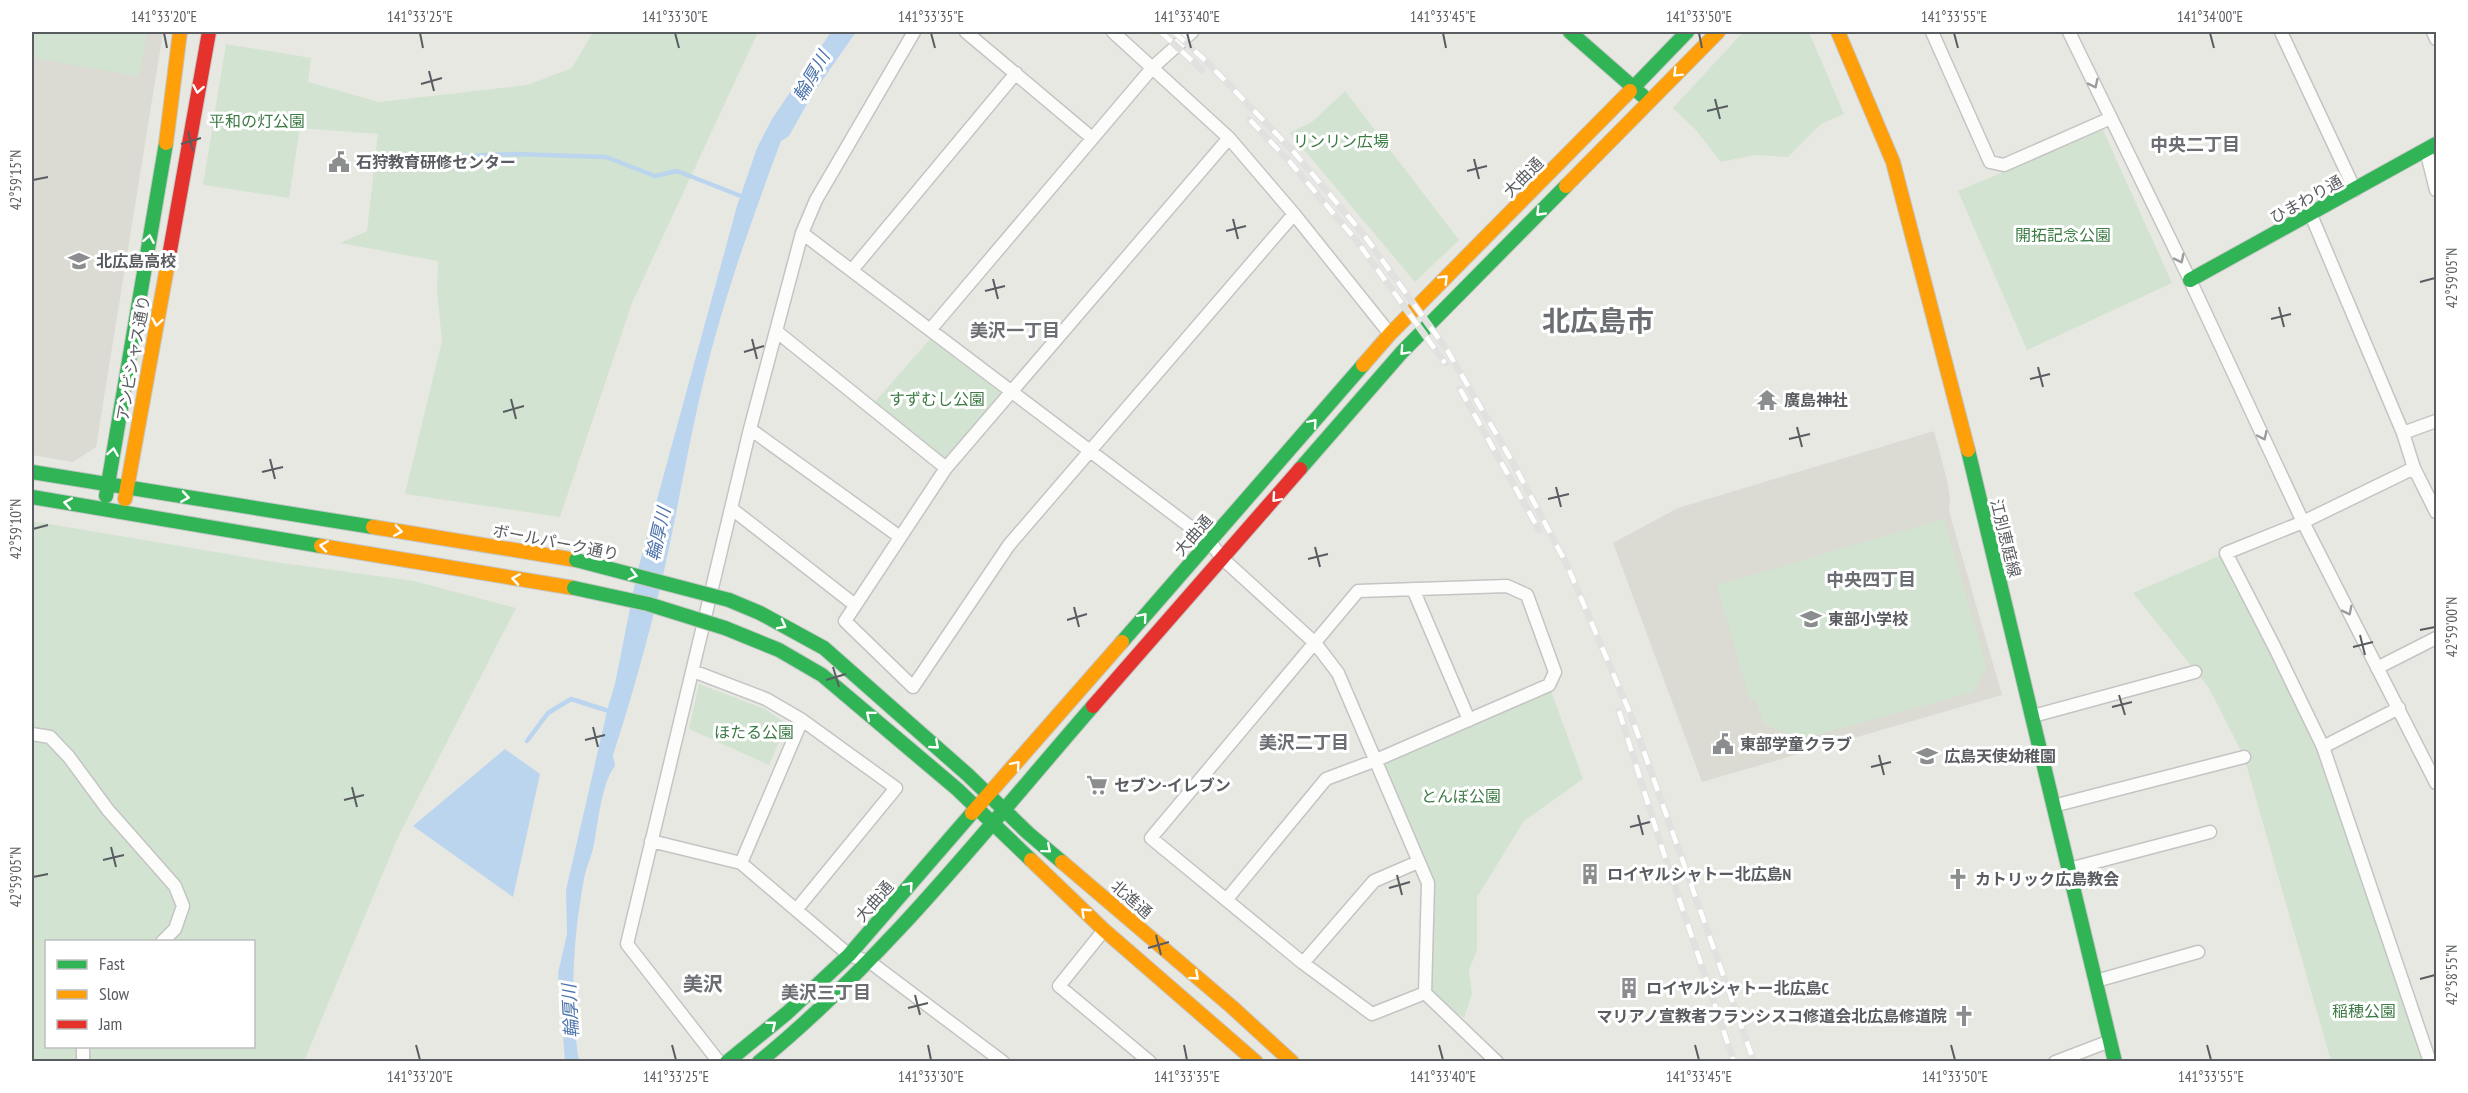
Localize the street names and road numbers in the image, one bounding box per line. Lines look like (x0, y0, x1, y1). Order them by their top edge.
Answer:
street label: 大曲通 (1499, 153, 1547, 201)
street label: ひまわり通 (2266, 171, 2346, 227)
street label: アンビシャス通り (112, 294, 154, 422)
street label: 江別恵庭線 (1987, 497, 2025, 579)
street label: 大曲通 (1170, 510, 1216, 560)
street label: ボールパーク通り (491, 520, 621, 564)
street label: 大曲通 (851, 876, 897, 926)
street label: 北進通 (1107, 876, 1157, 922)

